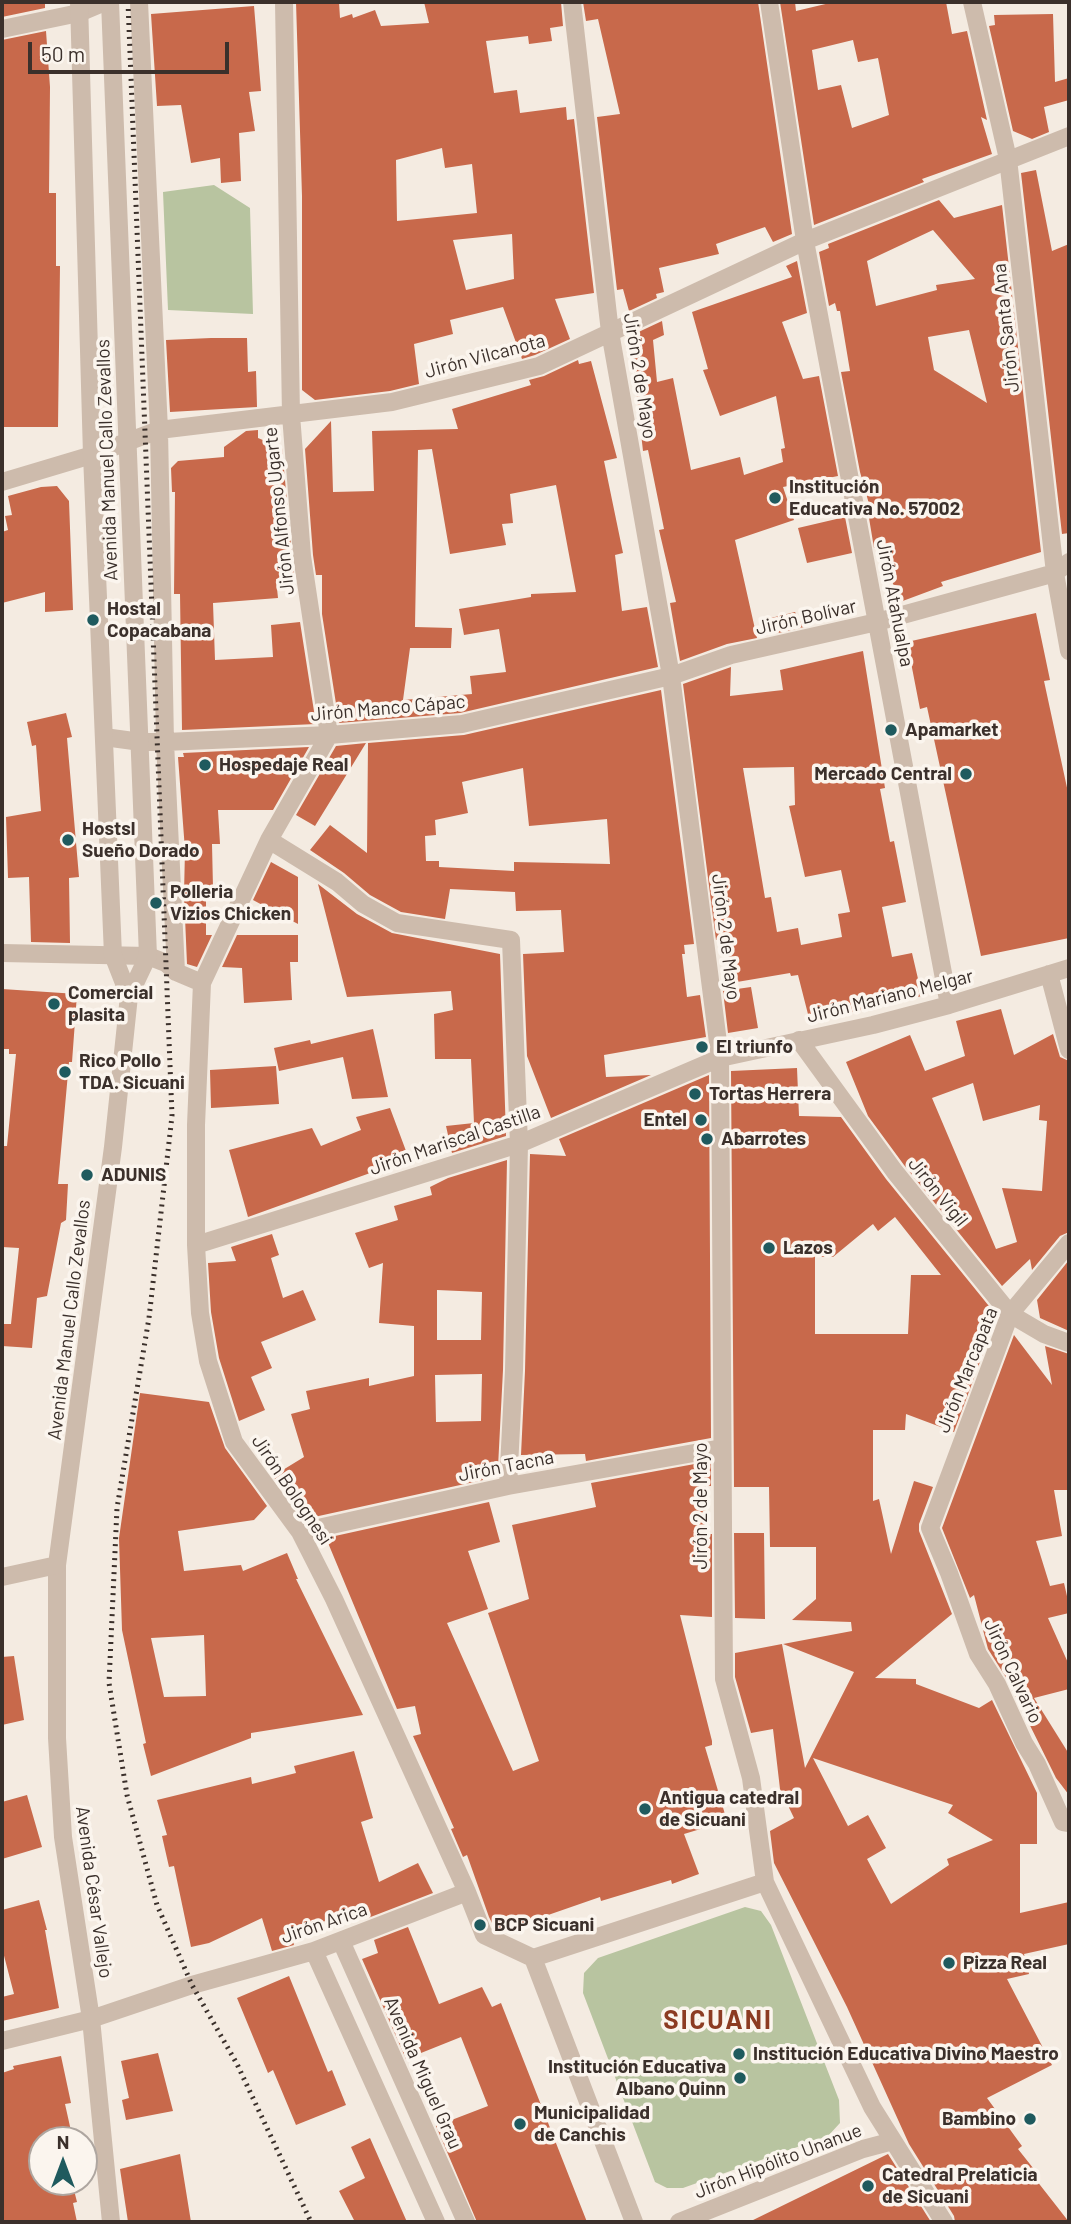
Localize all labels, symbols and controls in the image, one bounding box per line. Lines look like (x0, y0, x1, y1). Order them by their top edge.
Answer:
scale bar (32, 28, 233, 72)
text: 50 m (41, 41, 85, 66)
street label: Jirón Santa Ana (988, 262, 1024, 394)
street label: Jirón 2 de Mayo (619, 311, 661, 441)
street label: Jirón Vilcanota (422, 329, 548, 383)
street label: Avenida Manuel Callo Zevallos (91, 339, 123, 581)
street label: Jirón Alfonso Ugarte (259, 426, 299, 596)
place label: Institución Educativa No. 57002 (789, 476, 960, 520)
marker: Institución Educativa No. 57002 (767, 490, 783, 506)
street label: Jirón Atahualpa (871, 537, 919, 669)
street label: Jirón Bolívar (753, 594, 859, 640)
place label: Hostal Copacabana (107, 598, 211, 642)
marker: Hostal Copacabana (85, 612, 101, 628)
street label: Jirón Manco Cápac (310, 690, 466, 726)
place label: Apamarket (905, 719, 998, 741)
marker: Apamarket (883, 722, 899, 738)
place label: Hospedaje Real (219, 754, 348, 776)
marker: Hospedaje Real (197, 757, 213, 773)
place label: Mercado Central (814, 763, 952, 785)
marker: Mercado Central (958, 766, 974, 782)
place label: Hostsl Sueño Dorado (82, 818, 200, 862)
marker: Hostsl Sueño Dorado (60, 832, 76, 848)
street label: Jirón 2 de Mayo (707, 873, 745, 1001)
place label: Polleria Vizios Chicken (170, 881, 291, 925)
marker: Polleria Vizios Chicken (148, 895, 164, 911)
street label: Jirón Mariano Melgar (804, 964, 976, 1028)
place label: Comercial plasita (68, 982, 153, 1026)
marker: Comercial plasita (46, 996, 62, 1012)
place label: El triunfo (716, 1036, 793, 1058)
marker: El triunfo (694, 1039, 710, 1055)
place label: Rico Pollo TDA. Sicuani (79, 1050, 185, 1094)
marker: Rico Pollo TDA. Sicuani (57, 1064, 73, 1080)
place label: Tortas Herrera (709, 1083, 831, 1105)
marker: Tortas Herrera (687, 1086, 703, 1102)
street label: Jirón Mariscal Castilla (367, 1100, 543, 1180)
place label: Entel (643, 1109, 687, 1131)
marker: Entel (693, 1112, 709, 1128)
place label: Abarrotes (721, 1128, 806, 1150)
marker: Abarrotes (699, 1131, 715, 1147)
street label: Jirón Vigil (903, 1153, 973, 1231)
place label: ADUNIS (101, 1164, 166, 1186)
marker: ADUNIS (79, 1167, 95, 1183)
street label: Avenida Manuel Callo Zevallos (43, 1199, 95, 1441)
place label: Lazos (783, 1237, 833, 1259)
marker: Lazos (761, 1240, 777, 1256)
street label: Jirón Marcapata (931, 1304, 1003, 1436)
street label: Jirón Bolognesi (247, 1431, 337, 1549)
street label: Jirón 2 de Mayo (690, 1442, 712, 1570)
street label: Jirón Tacna (456, 1446, 556, 1486)
street label: Jirón Calvario (979, 1615, 1047, 1727)
place label: Antigua catedral de Sicuani (659, 1787, 799, 1831)
marker: Antigua catedral de Sicuani (637, 1801, 653, 1817)
street label: Avenida César Vallejo (71, 1804, 117, 1980)
street label: Jirón Arica (278, 1898, 370, 1948)
place label: BCP Sicuani (494, 1914, 594, 1936)
marker: BCP Sicuani (472, 1917, 488, 1933)
place label: Pizza Real (963, 1952, 1047, 1974)
marker: Pizza Real (941, 1955, 957, 1971)
street label: Avenida Miguel Grau (379, 1993, 467, 2153)
district label: SICUANI (664, 2004, 772, 2036)
place label: Institución Educativa Divino Maestro (753, 2043, 1059, 2065)
marker: Institución Educativa Divino Maestro (731, 2046, 747, 2062)
place label: Institución Educativa Albano Quinn (548, 2056, 726, 2100)
marker: Institución Educativa Albano Quinn (732, 2070, 748, 2086)
place label: Municipalidad de Canchis (534, 2102, 650, 2146)
place label: Bambino (942, 2108, 1016, 2130)
marker: Bambino (1022, 2111, 1038, 2127)
marker: Municipalidad de Canchis (512, 2116, 528, 2132)
street label: Jirón Hipólito Unanue (691, 2119, 865, 2203)
north arrow (28, 2126, 98, 2196)
text: N (57, 2130, 69, 2153)
place label: Catedral Prelaticia de Sicuani (882, 2164, 1038, 2208)
marker: Catedral Prelaticia de Sicuani (860, 2178, 876, 2194)

